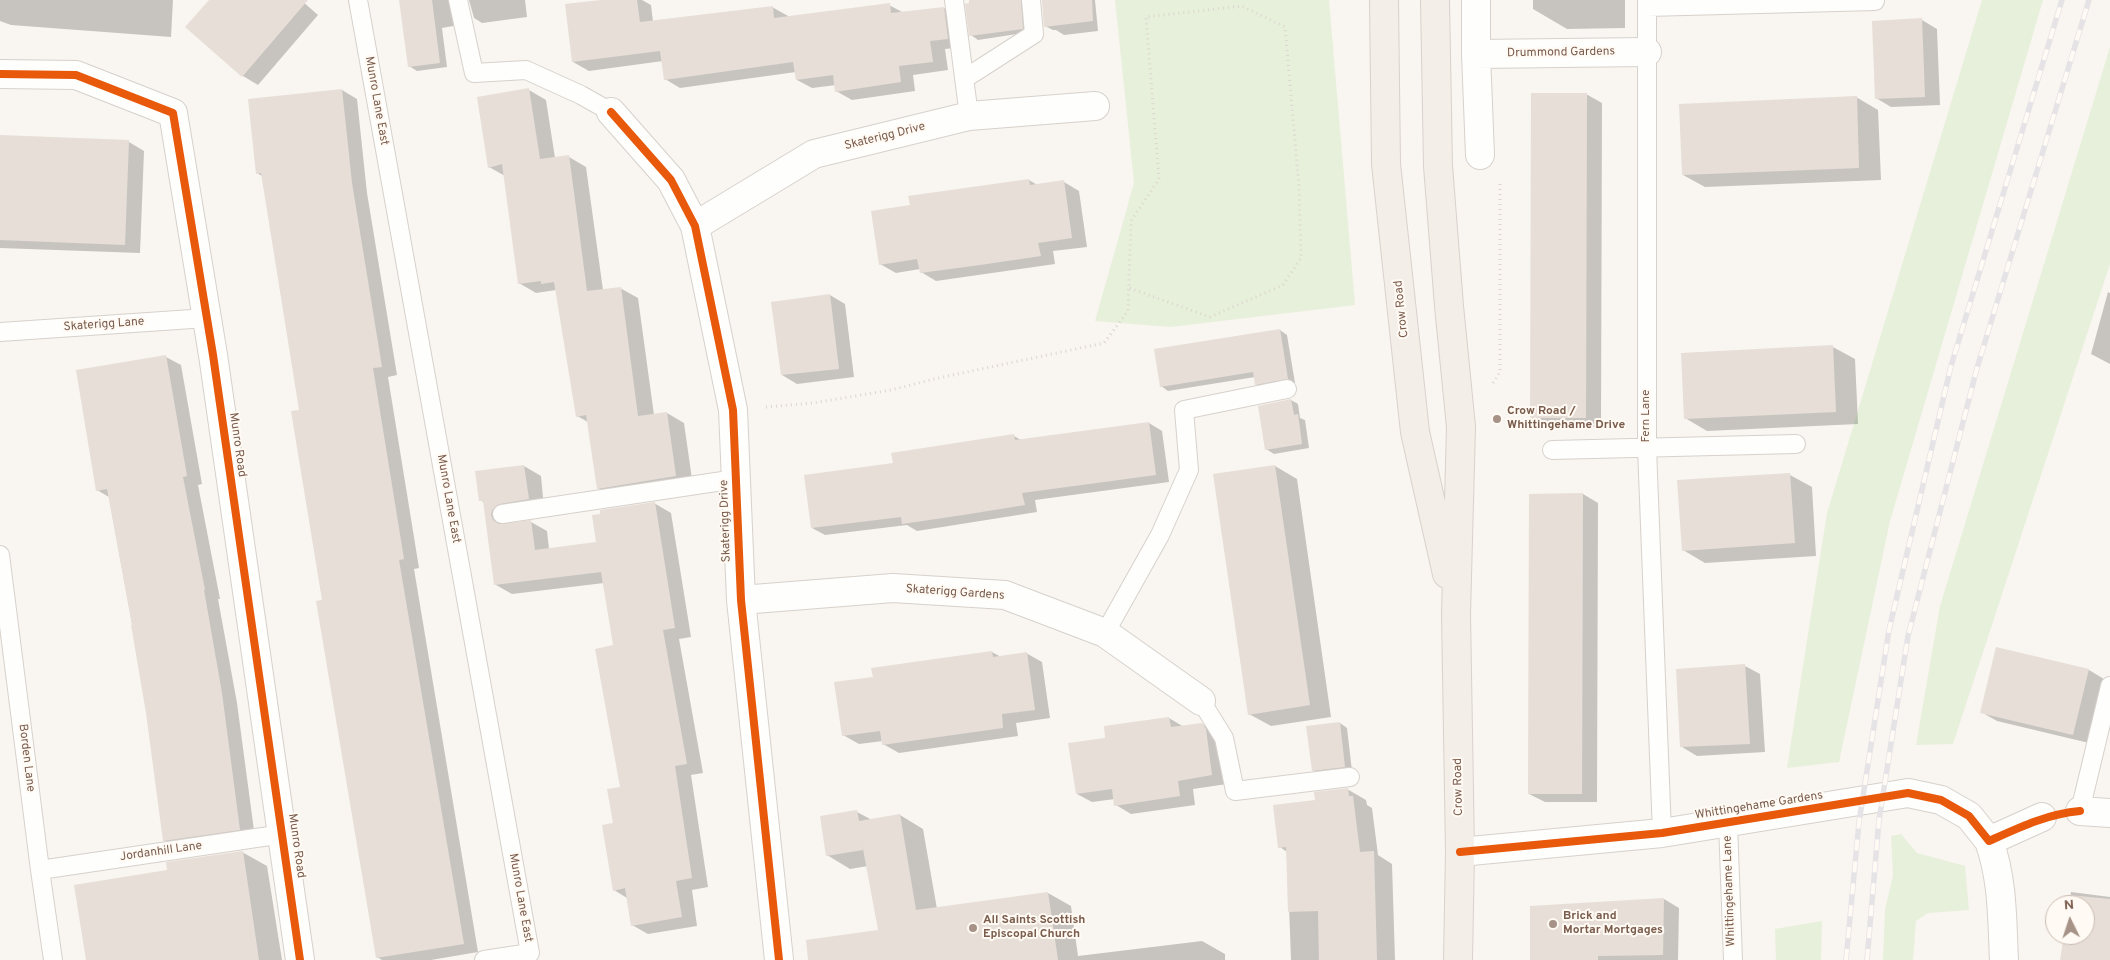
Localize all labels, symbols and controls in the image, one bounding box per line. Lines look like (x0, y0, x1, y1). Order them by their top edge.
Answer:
street label: Drummond Gardens (1507, 45, 1615, 61)
street label: Munro Lane East (361, 55, 391, 147)
street label: Skaterigg Drive (843, 120, 927, 154)
street label: Crow Road (1392, 279, 1412, 339)
street label: Skaterigg Lane (63, 315, 145, 335)
street label: Fern Lane (1640, 389, 1654, 443)
place label: Crow Road / Whittingehame Drive (1507, 405, 1625, 433)
street label: Munro Road (225, 412, 249, 478)
marker: Crow Road / Whittingehame Drive (1491, 413, 1503, 425)
street label: Munro Lane East (433, 453, 463, 545)
street label: Skaterigg Drive (717, 479, 735, 563)
street label: Skaterigg Gardens (905, 582, 1005, 604)
street label: Borden Lane (15, 723, 37, 793)
street label: Crow Road (1451, 758, 1467, 816)
street label: Whittingehame Gardens (1694, 789, 1824, 823)
street label: Munro Road (284, 813, 308, 879)
street label: Whittingehame Lane (1721, 835, 1739, 947)
street label: Jordanhill Lane (119, 839, 203, 865)
street label: Munro Lane East (505, 852, 535, 944)
north arrow (2045, 895, 2095, 945)
text: N (2063, 897, 2075, 914)
place label: Brick and Mortar Mortgages (1563, 910, 1663, 938)
place label: All Saints Scottish Episcopal Church (983, 914, 1085, 942)
marker: Brick and Mortar Mortgages (1547, 918, 1559, 930)
marker: All Saints Scottish Episcopal Church (967, 922, 979, 934)

